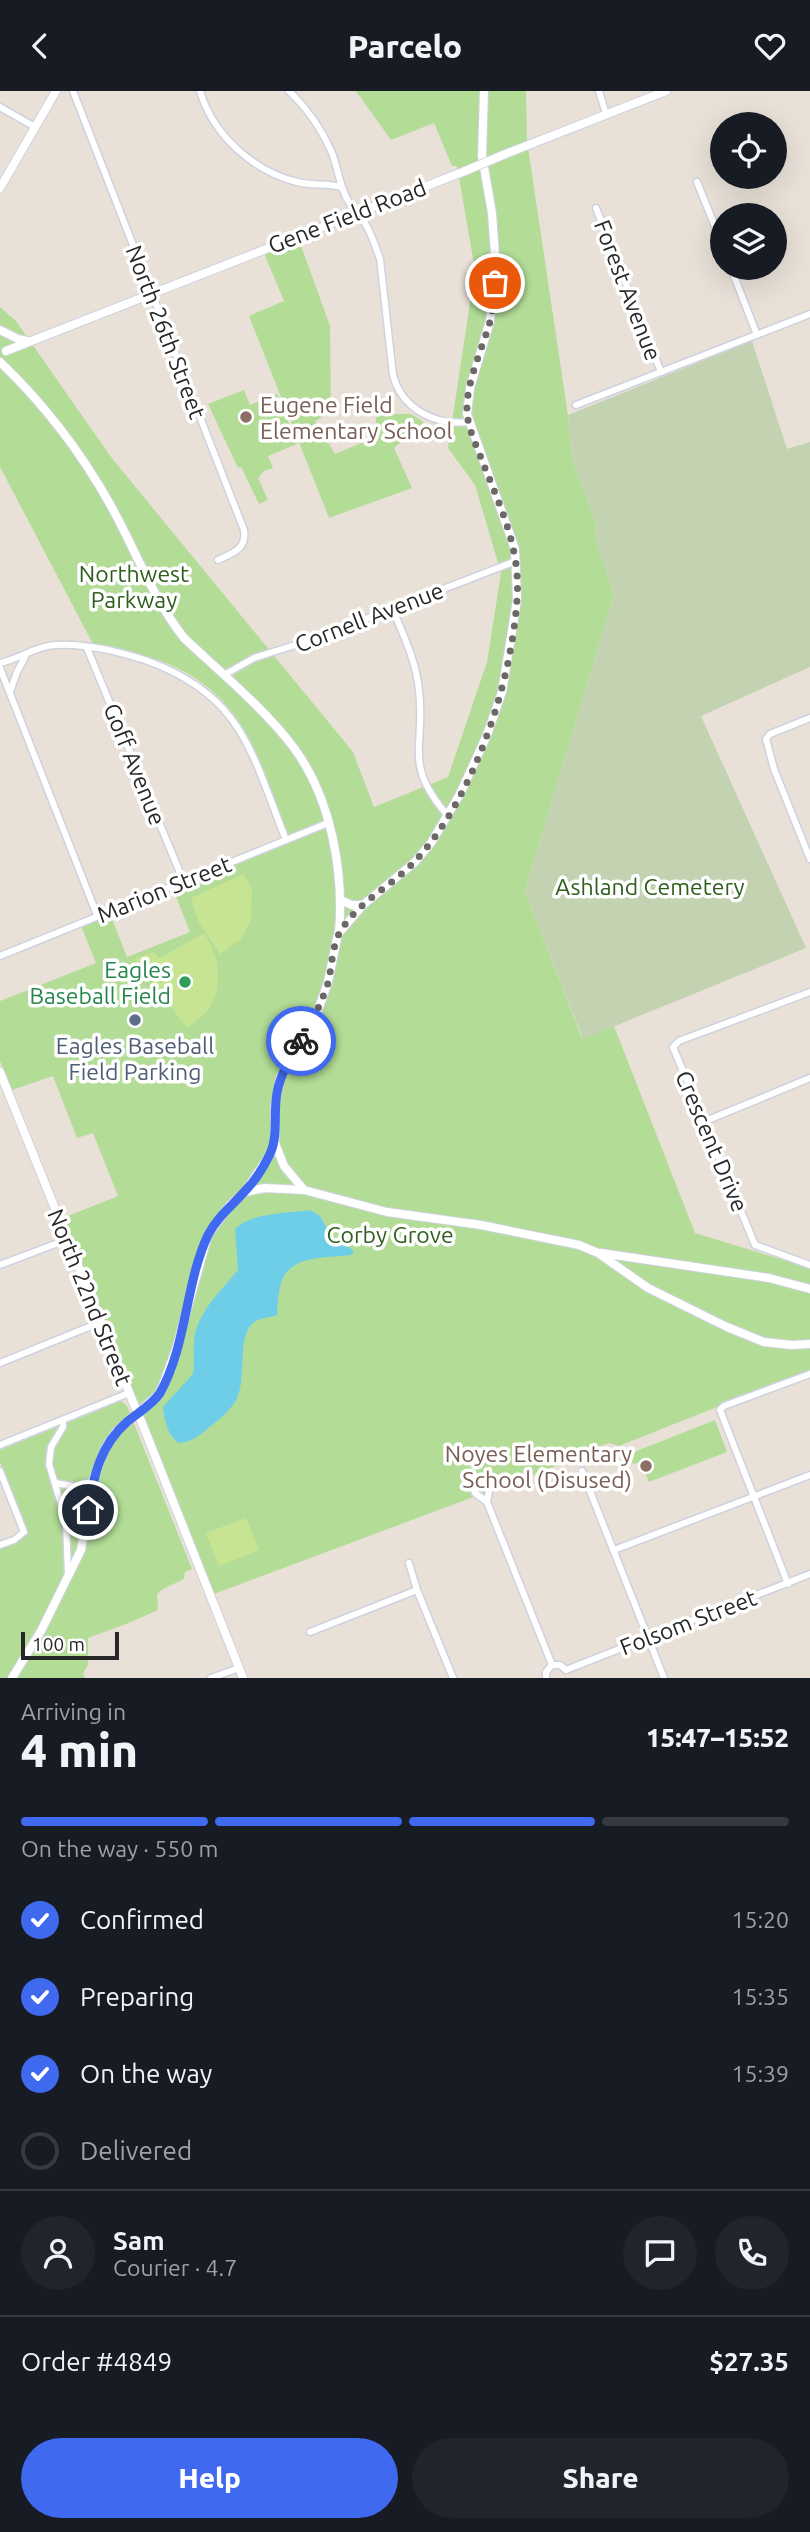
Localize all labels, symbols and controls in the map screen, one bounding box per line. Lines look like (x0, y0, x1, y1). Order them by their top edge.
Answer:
icon: back (21, 27, 59, 65)
icon: heart (751, 27, 789, 65)
text: Parcelo (348, 28, 462, 64)
map controls (710, 112, 787, 280)
button: locate (710, 112, 787, 189)
street label: Gene Field Road (264, 174, 430, 258)
button: layers (710, 203, 787, 280)
street label: Forest Avenue (590, 216, 666, 364)
street label: North 26th Street (121, 242, 211, 422)
pin (465, 253, 525, 313)
icon: bag (476, 264, 514, 302)
place label: Eugene Field Elementary School (260, 392, 453, 443)
marker: Eugene Field Elementary School (238, 409, 254, 425)
park label: Northwest Parkway (79, 561, 189, 612)
street label: Cornell Avenue (291, 577, 447, 657)
street label: Goff Avenue (99, 700, 171, 828)
street label: Marion Street (93, 851, 235, 927)
park label: Ashland Cemetery (555, 874, 745, 899)
place label: Eagles Baseball Field (29, 957, 171, 1008)
marker: Eagles Baseball Field (177, 974, 193, 990)
courier (266, 1006, 336, 1076)
marker: Eagles Baseball Field Parking (127, 1012, 143, 1028)
icon: bike (282, 1022, 320, 1060)
place label: Eagles Baseball Field Parking (56, 1033, 214, 1084)
street label: Crescent Drive (671, 1067, 753, 1215)
street label: North 22nd Street (43, 1205, 137, 1389)
park label: Corby Grove (326, 1222, 454, 1247)
place label: Noyes Elementary School (Disused) (445, 1441, 632, 1493)
marker: Noyes Elementary School (Disused) (638, 1458, 654, 1474)
pin (58, 1480, 118, 1540)
icon: home (69, 1491, 107, 1529)
street label: Folsom Street (616, 1584, 760, 1660)
scale bar (21, 1629, 119, 1661)
text: 100 m (32, 1633, 85, 1655)
text: Arriving in (21, 1699, 126, 1724)
text: 15:47–15:52 (646, 1723, 789, 1752)
text: 4 min (21, 1724, 138, 1776)
text: On the way · 550 m (21, 1836, 218, 1861)
icon: check (21, 1901, 59, 1939)
text: Confirmed (80, 1905, 204, 1934)
text: 15:20 (731, 1907, 789, 1932)
icon: check (21, 1978, 59, 2016)
text: Preparing (80, 1982, 194, 2011)
text: 15:35 (731, 1984, 789, 2009)
icon: check (21, 2055, 59, 2093)
text: On the way (80, 2059, 212, 2088)
text: 15:39 (731, 2061, 789, 2086)
text: Delivered (80, 2136, 192, 2165)
button: person (21, 2216, 95, 2290)
button: chat (623, 2216, 697, 2290)
button: phone (715, 2216, 789, 2290)
text: Sam (113, 2226, 165, 2255)
text: Courier · 4.7 (113, 2255, 237, 2280)
text: Order #4849 (21, 2347, 172, 2376)
text: $27.35 (709, 2347, 789, 2376)
button: Help (21, 2438, 398, 2518)
button: Share (412, 2438, 789, 2518)

